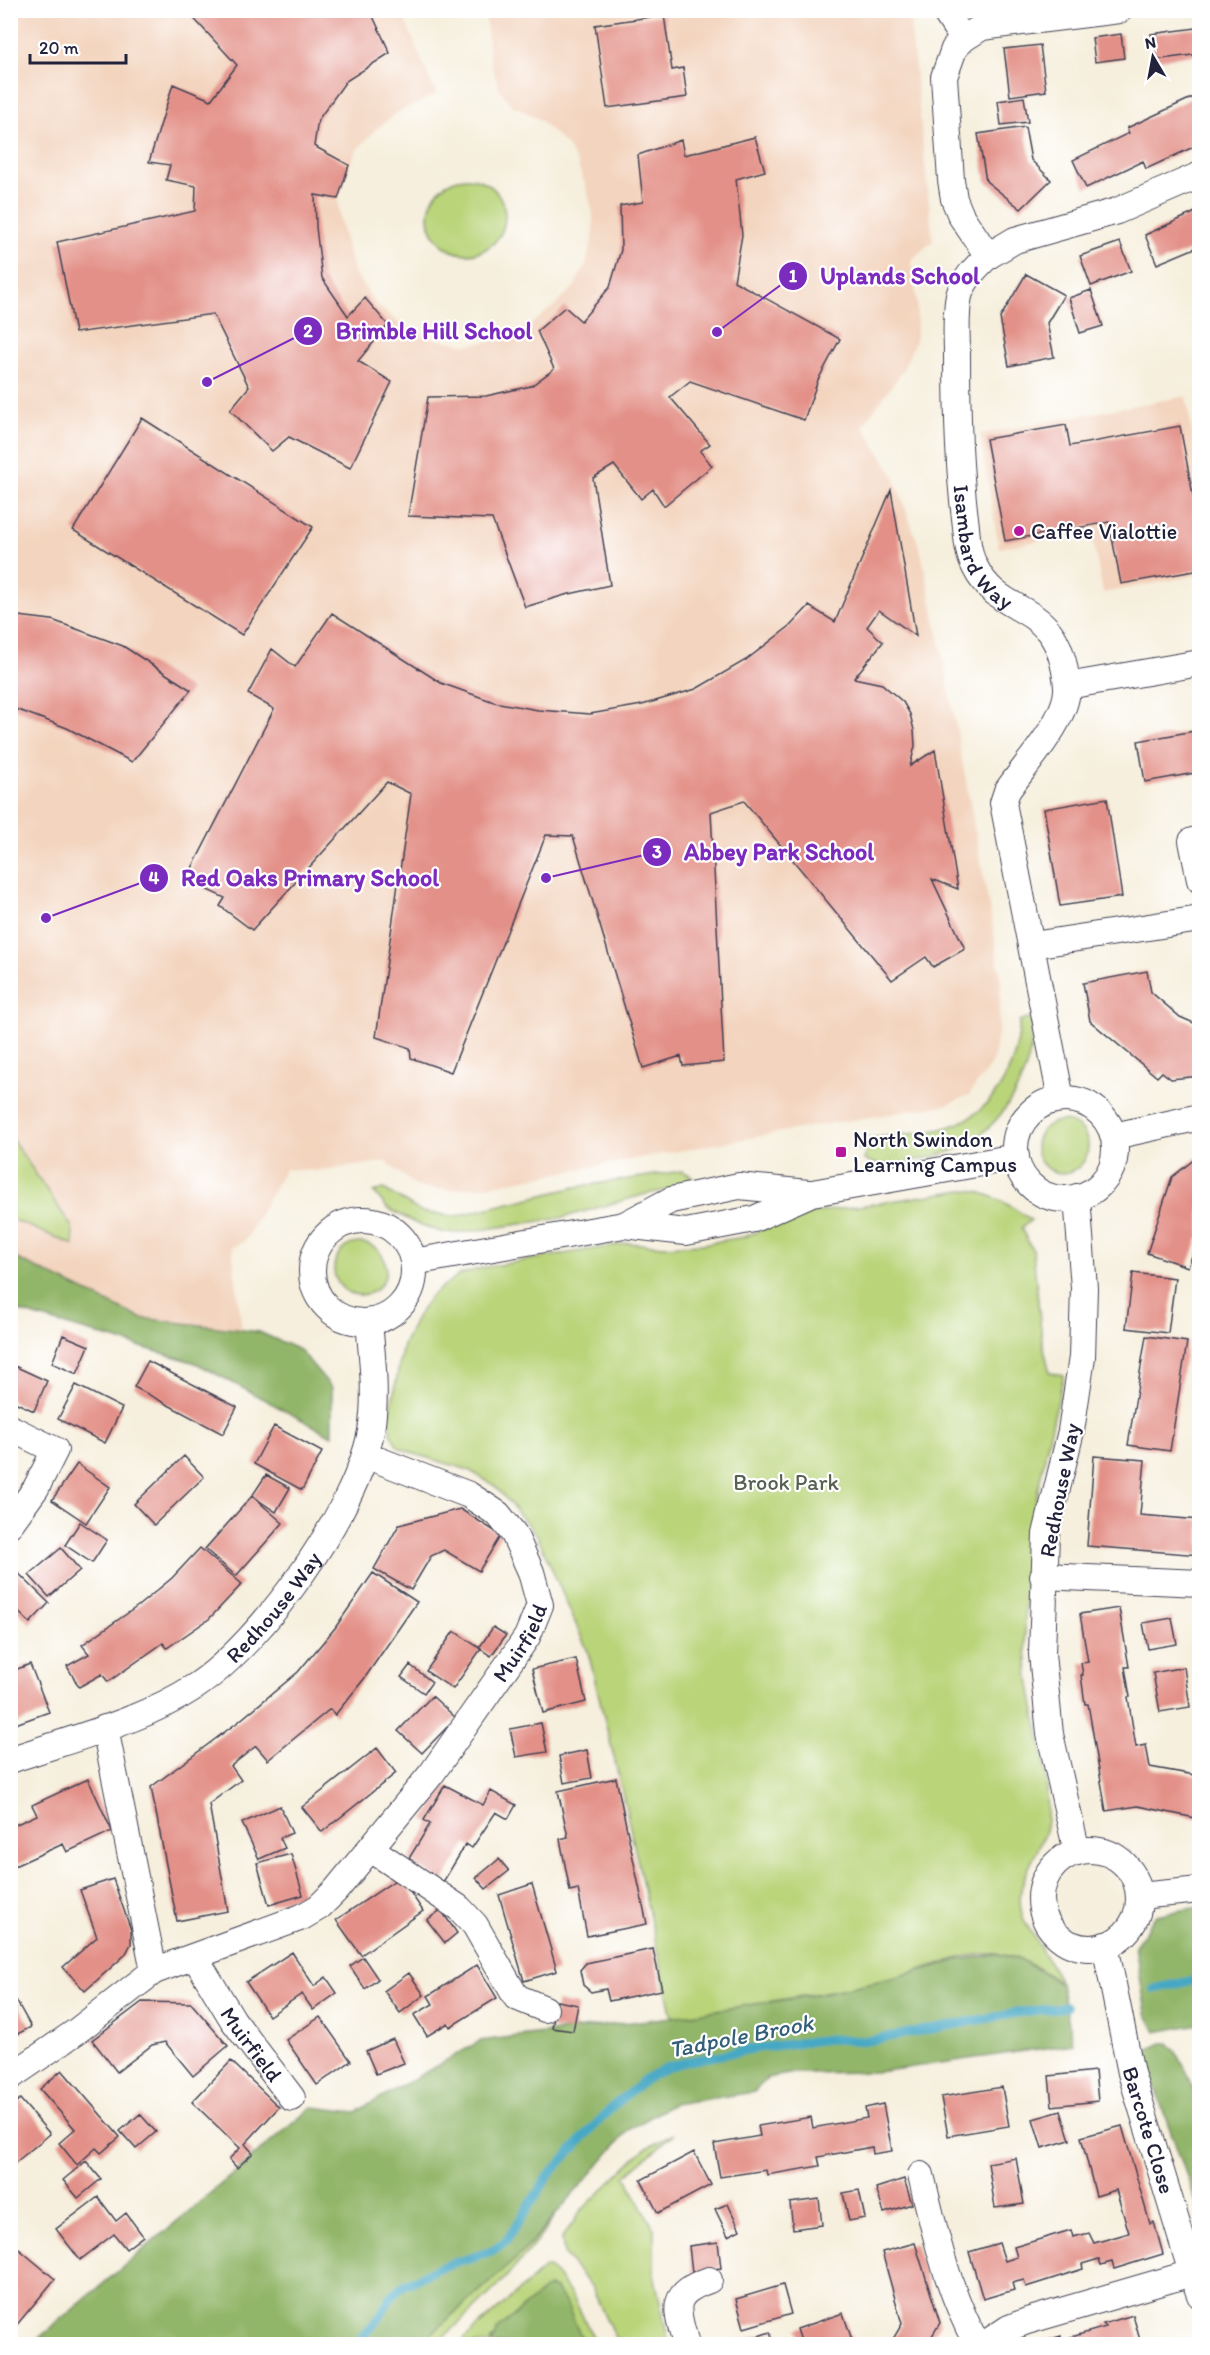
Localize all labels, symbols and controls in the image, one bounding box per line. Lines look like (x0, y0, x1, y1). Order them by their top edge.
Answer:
scale bar (30, 27, 126, 65)
north arrow (1123, 27, 1183, 87)
text: N (1144, 32, 1157, 53)
text: 20 m (39, 37, 79, 59)
callout: Uplands School (778, 255, 991, 297)
text: Uplands School (820, 261, 980, 291)
text: 1 (789, 265, 798, 287)
callout: Brimble Hill School (293, 310, 544, 352)
text: Brimble Hill School (336, 316, 533, 345)
text: 2 (303, 320, 313, 342)
street label: Isambard Way (947, 484, 1018, 616)
place label: Caffee Vialottie (1031, 518, 1177, 545)
marker: Caffee Vialottie (1012, 524, 1026, 538)
callout: Abbey Park School (642, 831, 886, 873)
text: Abbey Park School (683, 837, 874, 867)
text: 3 (652, 841, 662, 863)
callout: Red Oaks Primary School (139, 857, 450, 899)
text: Red Oaks Primary School (181, 863, 439, 893)
text: 4 (149, 867, 160, 889)
place label: North Swindon Learning Campus (853, 1126, 1017, 1178)
marker: North Swindon Learning Campus (834, 1145, 848, 1159)
street label: Redhouse Way (1033, 1420, 1086, 1559)
park label: Brook Park (733, 1469, 839, 1496)
street label: Redhouse Way (220, 1546, 327, 1669)
street label: Muirfield (487, 1600, 553, 1687)
street label: Muirfield (214, 2002, 288, 2087)
water label: Tadpole Brook (666, 2007, 817, 2064)
street label: Barcote Close (1116, 2063, 1181, 2197)

